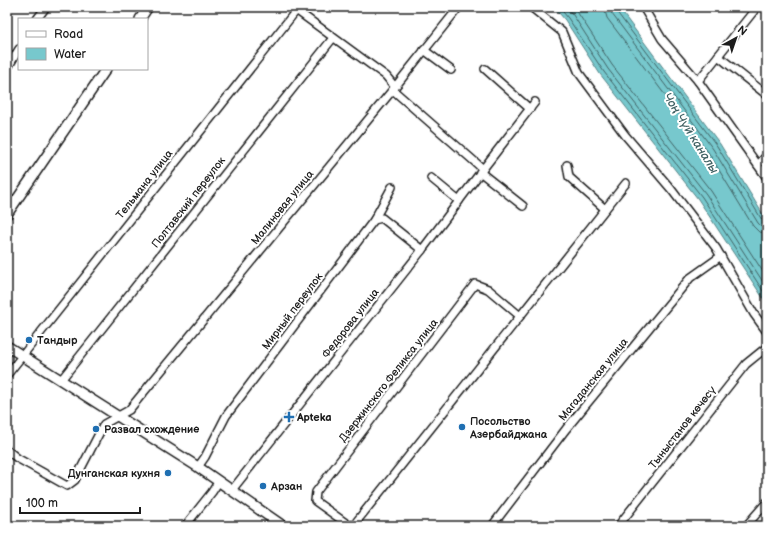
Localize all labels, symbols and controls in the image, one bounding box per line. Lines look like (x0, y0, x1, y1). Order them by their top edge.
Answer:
legend (18, 18, 148, 70)
north arrow (716, 18, 756, 58)
text: N (735, 23, 749, 38)
text: Road (54, 27, 83, 42)
text: Water (54, 47, 86, 62)
water label: Чоң Чүй каналы (660, 90, 722, 177)
street label: Тельмана улица (113, 147, 176, 221)
street label: Полтавский переулок (149, 154, 228, 250)
street label: Малиновая улица (248, 167, 317, 247)
street label: Мирный переулок (259, 270, 326, 352)
street label: Федорова улица (319, 286, 382, 361)
street label: Дзержинского Феликса улица (336, 316, 441, 445)
place label: Тандыр (37, 334, 78, 347)
marker: Тандыр (24, 335, 34, 345)
street label: Магаданская улица (556, 335, 631, 423)
street label: Тыныстанов көчөсү (646, 383, 719, 471)
place label: Apteka (296, 411, 332, 424)
marker: Apteka (284, 412, 294, 422)
place label: Посольство Азербайджана (469, 415, 548, 441)
marker: Посольство Азербайджана (457, 422, 467, 432)
place label: Развал схождение (104, 423, 199, 436)
marker: Развал схождение (91, 424, 101, 434)
place label: Дунганская кухня (68, 467, 160, 480)
marker: Дунганская кухня (163, 468, 173, 478)
place label: Арзан (270, 480, 302, 493)
marker: Арзан (258, 481, 268, 491)
scale bar (20, 489, 140, 515)
text: 100 m (26, 496, 58, 511)

